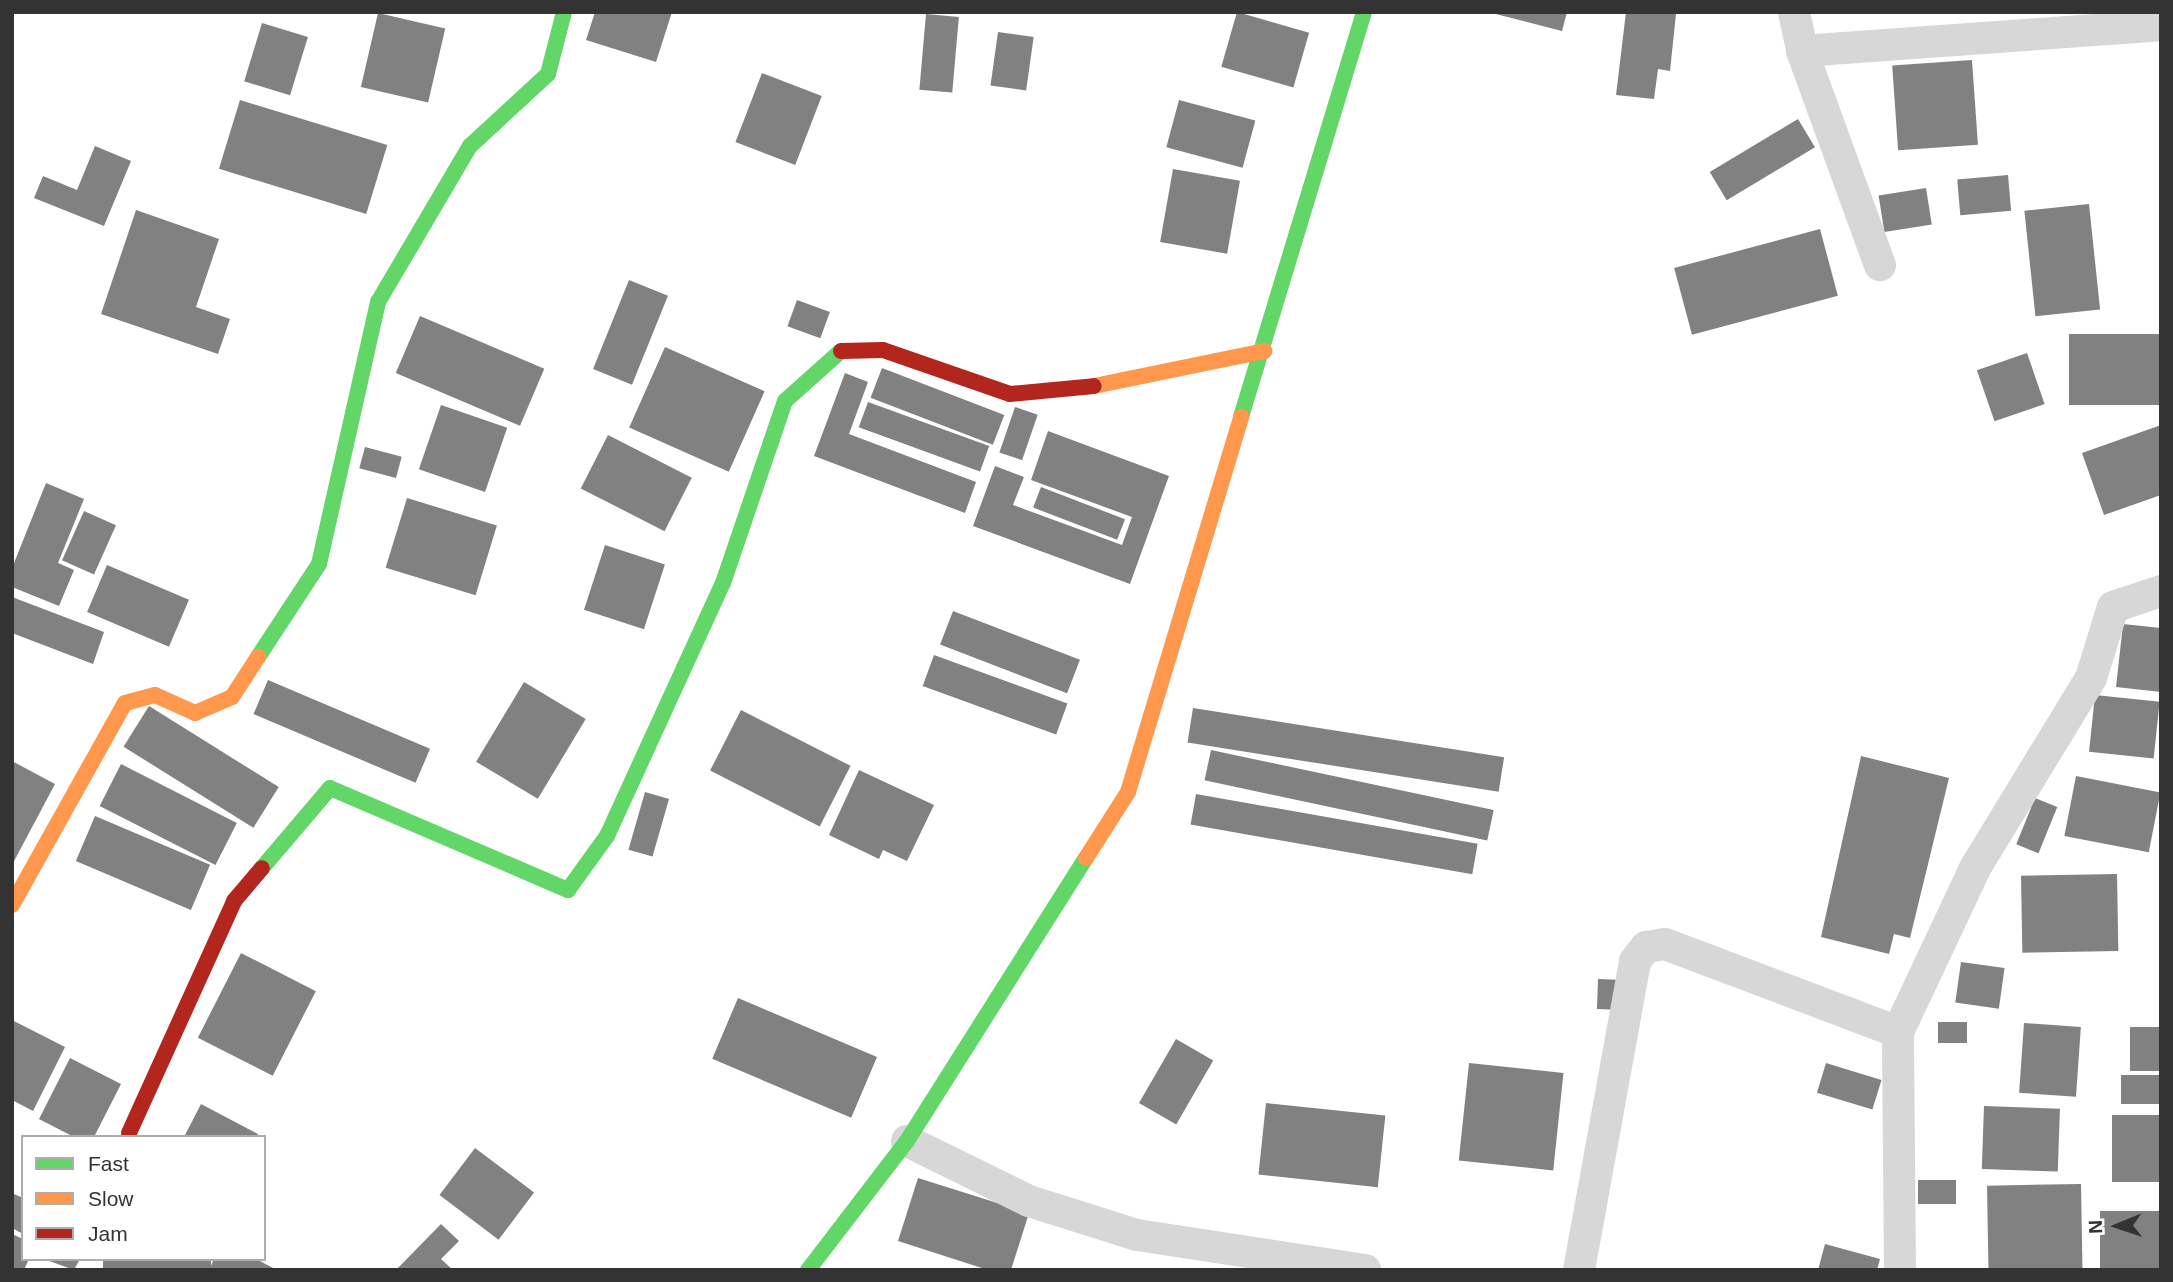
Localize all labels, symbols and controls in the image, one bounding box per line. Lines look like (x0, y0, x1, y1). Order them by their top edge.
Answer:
legend (21, 1135, 266, 1261)
text: Fast (88, 1152, 129, 1175)
text: Slow (88, 1187, 134, 1210)
north arrow (2082, 1191, 2152, 1261)
text: N (2085, 1220, 2106, 1234)
text: Jam (88, 1222, 128, 1245)

